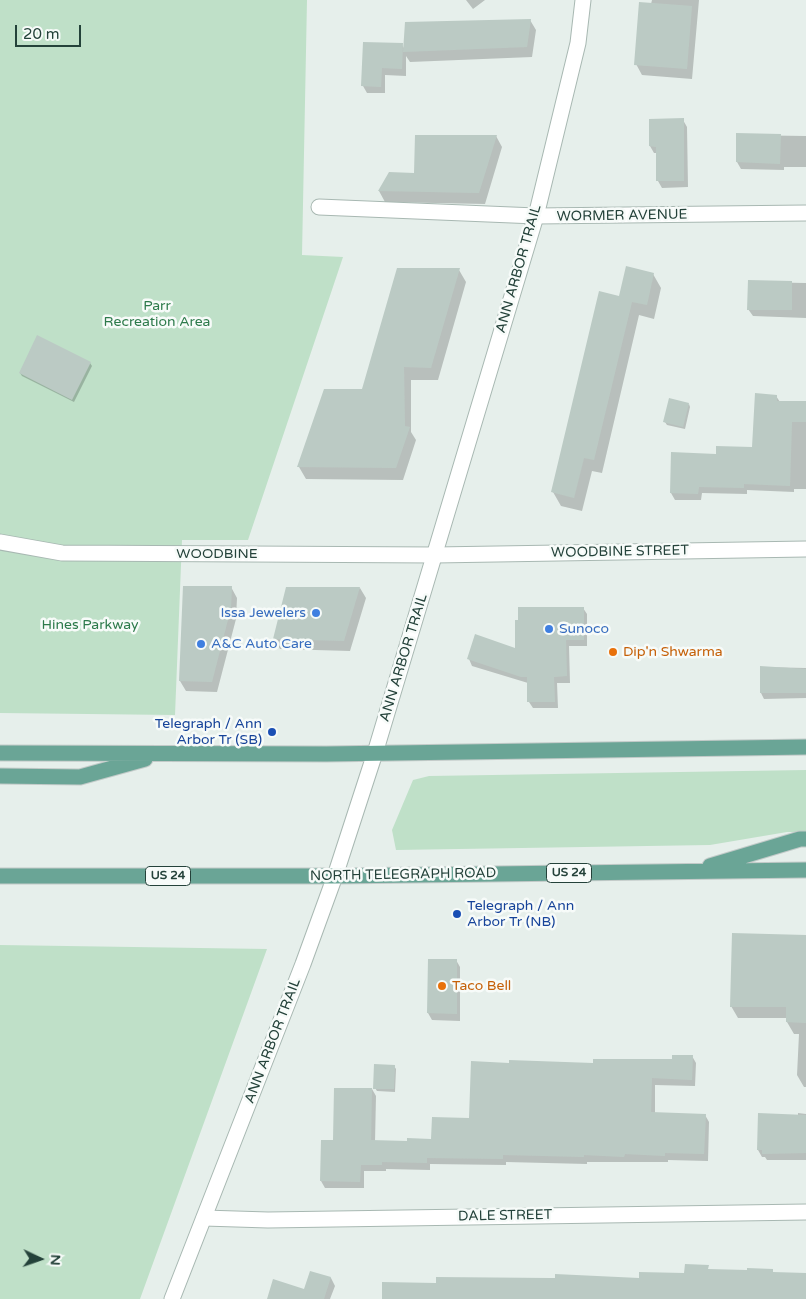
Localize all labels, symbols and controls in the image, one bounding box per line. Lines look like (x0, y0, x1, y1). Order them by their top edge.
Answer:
scale bar (18, 15, 84, 47)
text: 20 m (23, 25, 60, 43)
street label: ANN ARBOR TRAIL (493, 203, 545, 335)
street label: WORMER AVENUE (556, 206, 688, 226)
park label: Parr Recreation Area (104, 298, 210, 331)
street label: WOODBINE STREET (551, 542, 689, 562)
street label: WOODBINE (176, 546, 258, 562)
street label: ANN ARBOR TRAIL (377, 592, 431, 724)
place label: Issa Jewelers (220, 605, 306, 621)
marker: Issa Jewelers (310, 607, 322, 619)
park label: Hines Parkway (42, 617, 138, 633)
place label: Sunoco (559, 621, 609, 637)
marker: Sunoco (543, 623, 555, 635)
place label: A&C Auto Care (211, 636, 312, 652)
marker: A&C Auto Care (195, 638, 207, 650)
place label: Dip'n Shwarma (623, 644, 723, 660)
marker: Dip'n Shwarma (607, 646, 619, 658)
place label: Telegraph / Ann Arbor Tr (SB) (155, 716, 262, 749)
marker: Telegraph / Ann Arbor Tr (SB) (266, 726, 278, 738)
road number: US 24 (546, 864, 592, 882)
street label: NORTH TELEGRAPH ROAD (310, 865, 496, 885)
road number: US 24 (146, 866, 190, 886)
place label: Telegraph / Ann Arbor Tr (NB) (467, 898, 574, 930)
marker: Telegraph / Ann Arbor Tr (NB) (451, 908, 463, 920)
street label: ANN ARBOR TRAIL (241, 976, 305, 1106)
place label: Taco Bell (452, 978, 511, 994)
marker: Taco Bell (436, 980, 448, 992)
street label: DALE STREET (458, 1207, 552, 1225)
north arrow (15, 1234, 65, 1284)
text: N (47, 1254, 64, 1266)

